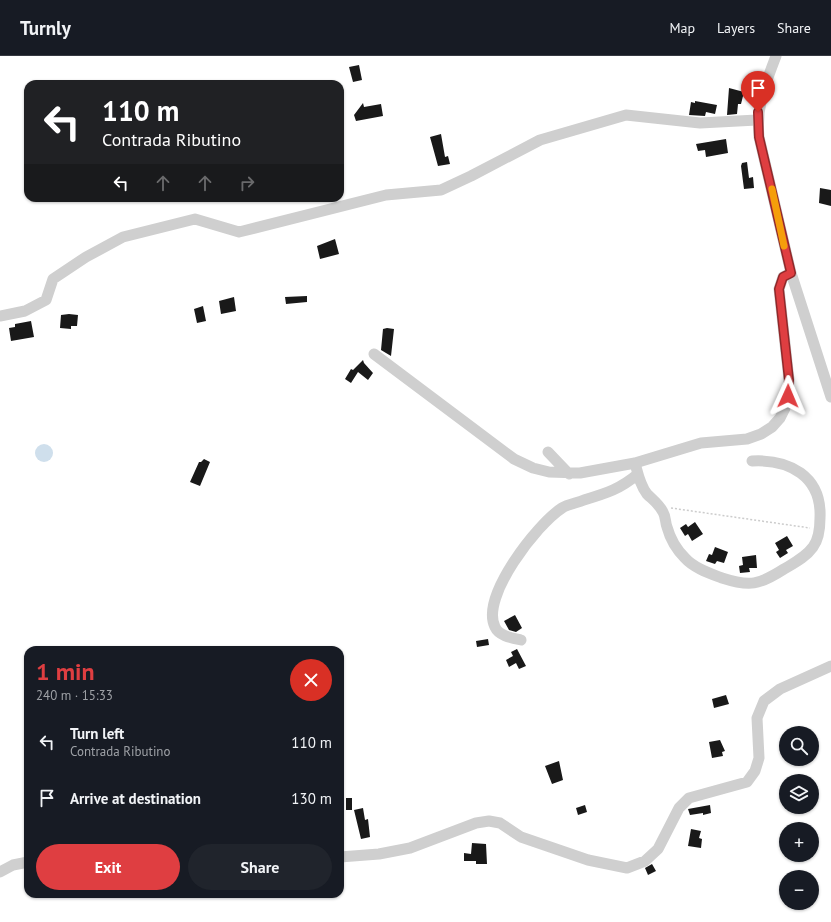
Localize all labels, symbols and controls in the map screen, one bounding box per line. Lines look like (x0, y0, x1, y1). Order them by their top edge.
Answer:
text: Turnly (20, 16, 71, 40)
text: Map (669, 19, 695, 37)
text: Layers (717, 19, 755, 37)
text: Share (777, 19, 811, 37)
pin (741, 71, 775, 112)
icon: arrive (747, 77, 769, 99)
text: 110 m (102, 92, 179, 129)
icon: left (36, 96, 88, 148)
text: Contrada Ributino (102, 128, 241, 151)
icon: left (110, 172, 132, 194)
icon: ahead (152, 172, 174, 194)
icon: ahead (194, 172, 216, 194)
icon: right (236, 172, 258, 194)
position arrow (767, 375, 809, 417)
text: 1 min (36, 656, 95, 687)
button: close (290, 659, 332, 701)
text: 240 m · 15:33 (36, 687, 113, 704)
text: Turn left (70, 724, 124, 743)
map controls (779, 726, 819, 910)
button: search (779, 726, 819, 766)
icon: left (36, 731, 58, 753)
text: 110 m (291, 733, 332, 752)
text: Contrada Ributino (70, 743, 170, 760)
button: layers (779, 774, 819, 814)
icon: arrive (36, 787, 58, 809)
text: Arrive at destination (70, 789, 201, 808)
text: 130 m (291, 789, 332, 808)
button: + (779, 822, 819, 862)
button: Exit (36, 844, 180, 890)
button: Share (188, 844, 332, 890)
button: − (779, 870, 819, 910)

